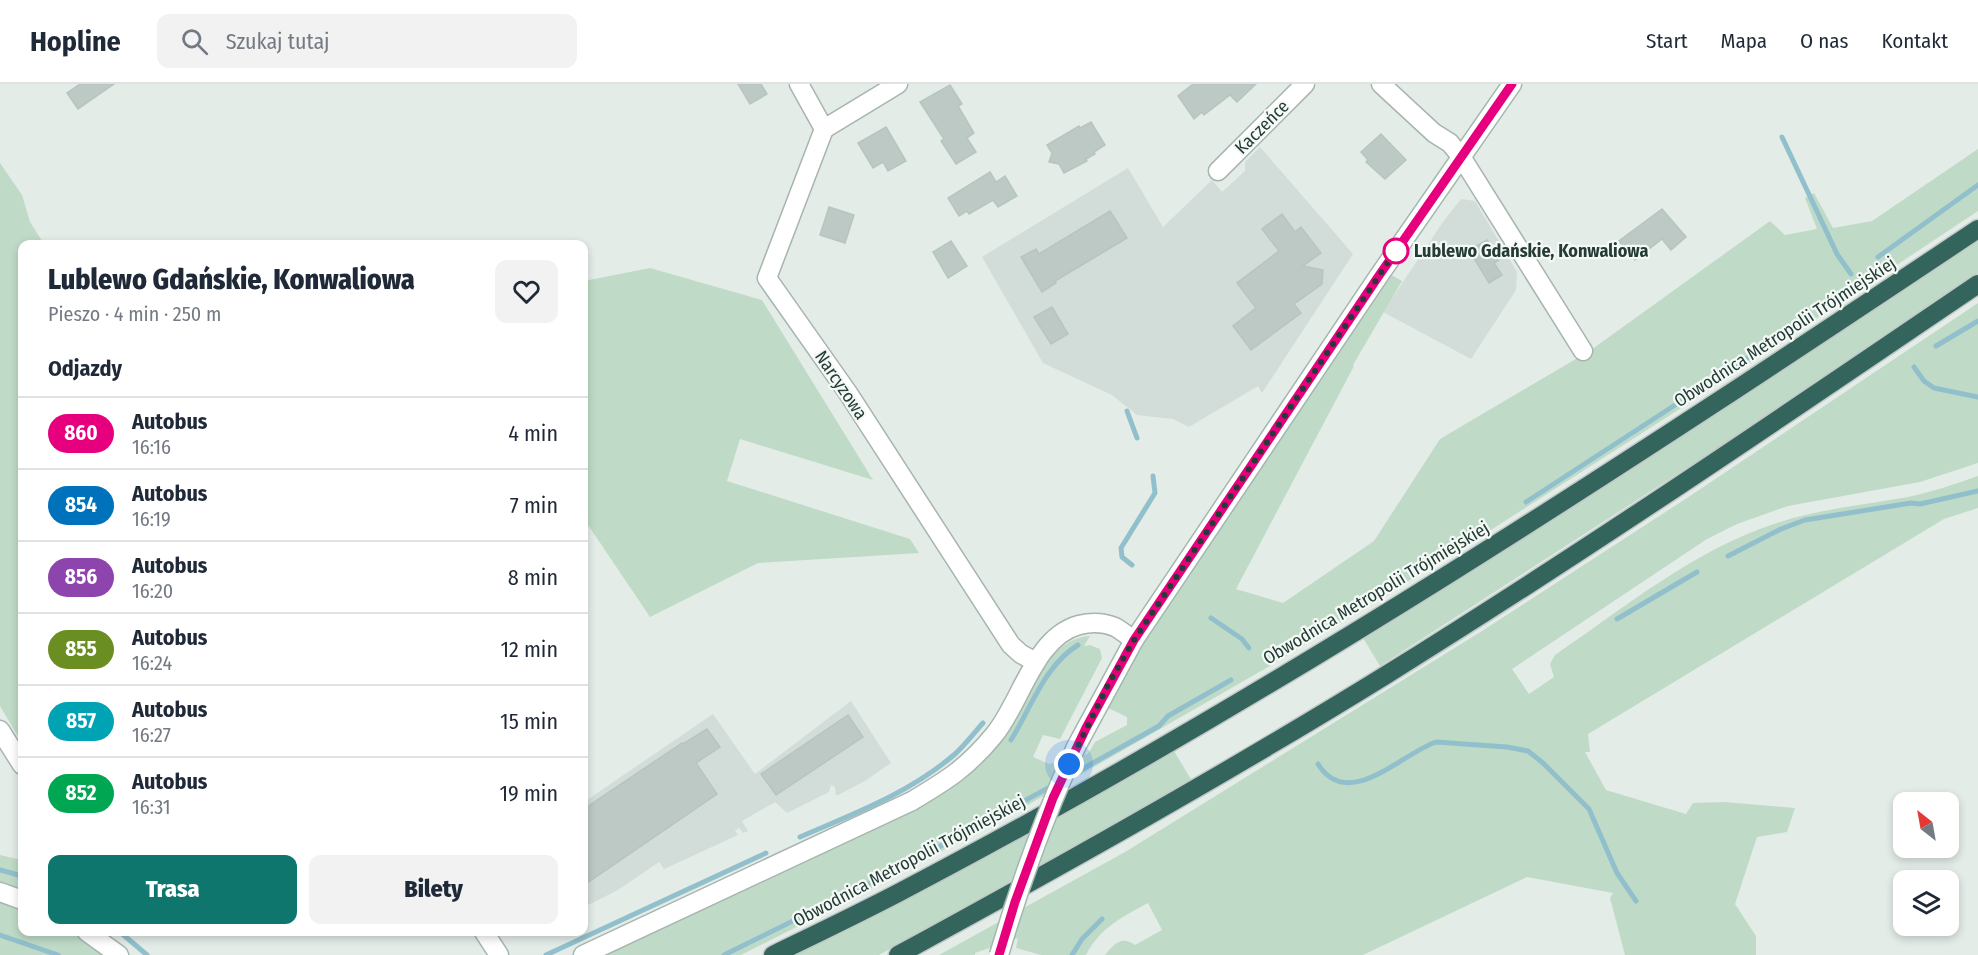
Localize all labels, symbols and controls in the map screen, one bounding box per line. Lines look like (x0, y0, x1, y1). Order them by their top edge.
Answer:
search box (157, 14, 577, 68)
text: Hopline (30, 25, 121, 58)
icon: search (178, 25, 211, 58)
text: Szukaj tutaj (226, 28, 330, 55)
text: Start (1646, 28, 1688, 54)
text: Mapa (1721, 28, 1767, 54)
text: O nas (1800, 28, 1848, 54)
text: Kontakt (1881, 28, 1948, 54)
street label: Kaczeńce (1230, 95, 1294, 159)
marker: Lublewo Gdańskie, Konwaliowa (1383, 238, 1409, 264)
place label: Lublewo Gdańskie, Konwaliowa (1414, 240, 1648, 262)
street label: Obwodnica Metropolii Trójmiejskiej (1670, 252, 1900, 412)
button: heart (495, 260, 558, 323)
text: Lublewo Gdańskie, Konwaliowa (48, 263, 415, 296)
text: Pieszo · 4 min · 250 m (48, 302, 221, 326)
street label: Narcyzowa (810, 346, 872, 424)
text: Odjazdy (48, 355, 122, 382)
text: Autobus (132, 408, 207, 435)
text: 860 (64, 420, 98, 446)
text: 4 min (508, 420, 558, 447)
text: 16:16 (132, 435, 171, 459)
text: Autobus (132, 480, 207, 507)
text: 854 (65, 492, 97, 518)
text: 7 min (510, 492, 558, 519)
text: 16:19 (132, 507, 171, 531)
street label: Obwodnica Metropolii Trójmiejskiej (1259, 517, 1493, 669)
text: Autobus (132, 552, 207, 579)
text: 856 (65, 564, 97, 590)
text: 8 min (508, 564, 558, 591)
text: 16:20 (132, 579, 173, 603)
text: Autobus (132, 624, 207, 651)
text: 855 (65, 636, 97, 662)
text: 12 min (500, 636, 558, 663)
text: 16:24 (132, 651, 172, 675)
text: Autobus (132, 696, 207, 723)
text: 857 (66, 708, 96, 734)
text: 15 min (500, 708, 558, 735)
text: 16:27 (132, 723, 171, 747)
your location (1054, 749, 1084, 779)
text: Autobus (132, 768, 207, 795)
text: 852 (66, 780, 96, 806)
text: 19 min (500, 780, 558, 807)
street label: Obwodnica Metropolii Trójmiejskiej (789, 790, 1029, 932)
north arrow (1893, 792, 1959, 858)
map controls (1893, 792, 1959, 936)
text: 16:31 (132, 795, 170, 819)
button: Trasa (48, 855, 297, 924)
button: Bilety (309, 855, 558, 924)
button: layers (1893, 870, 1959, 936)

